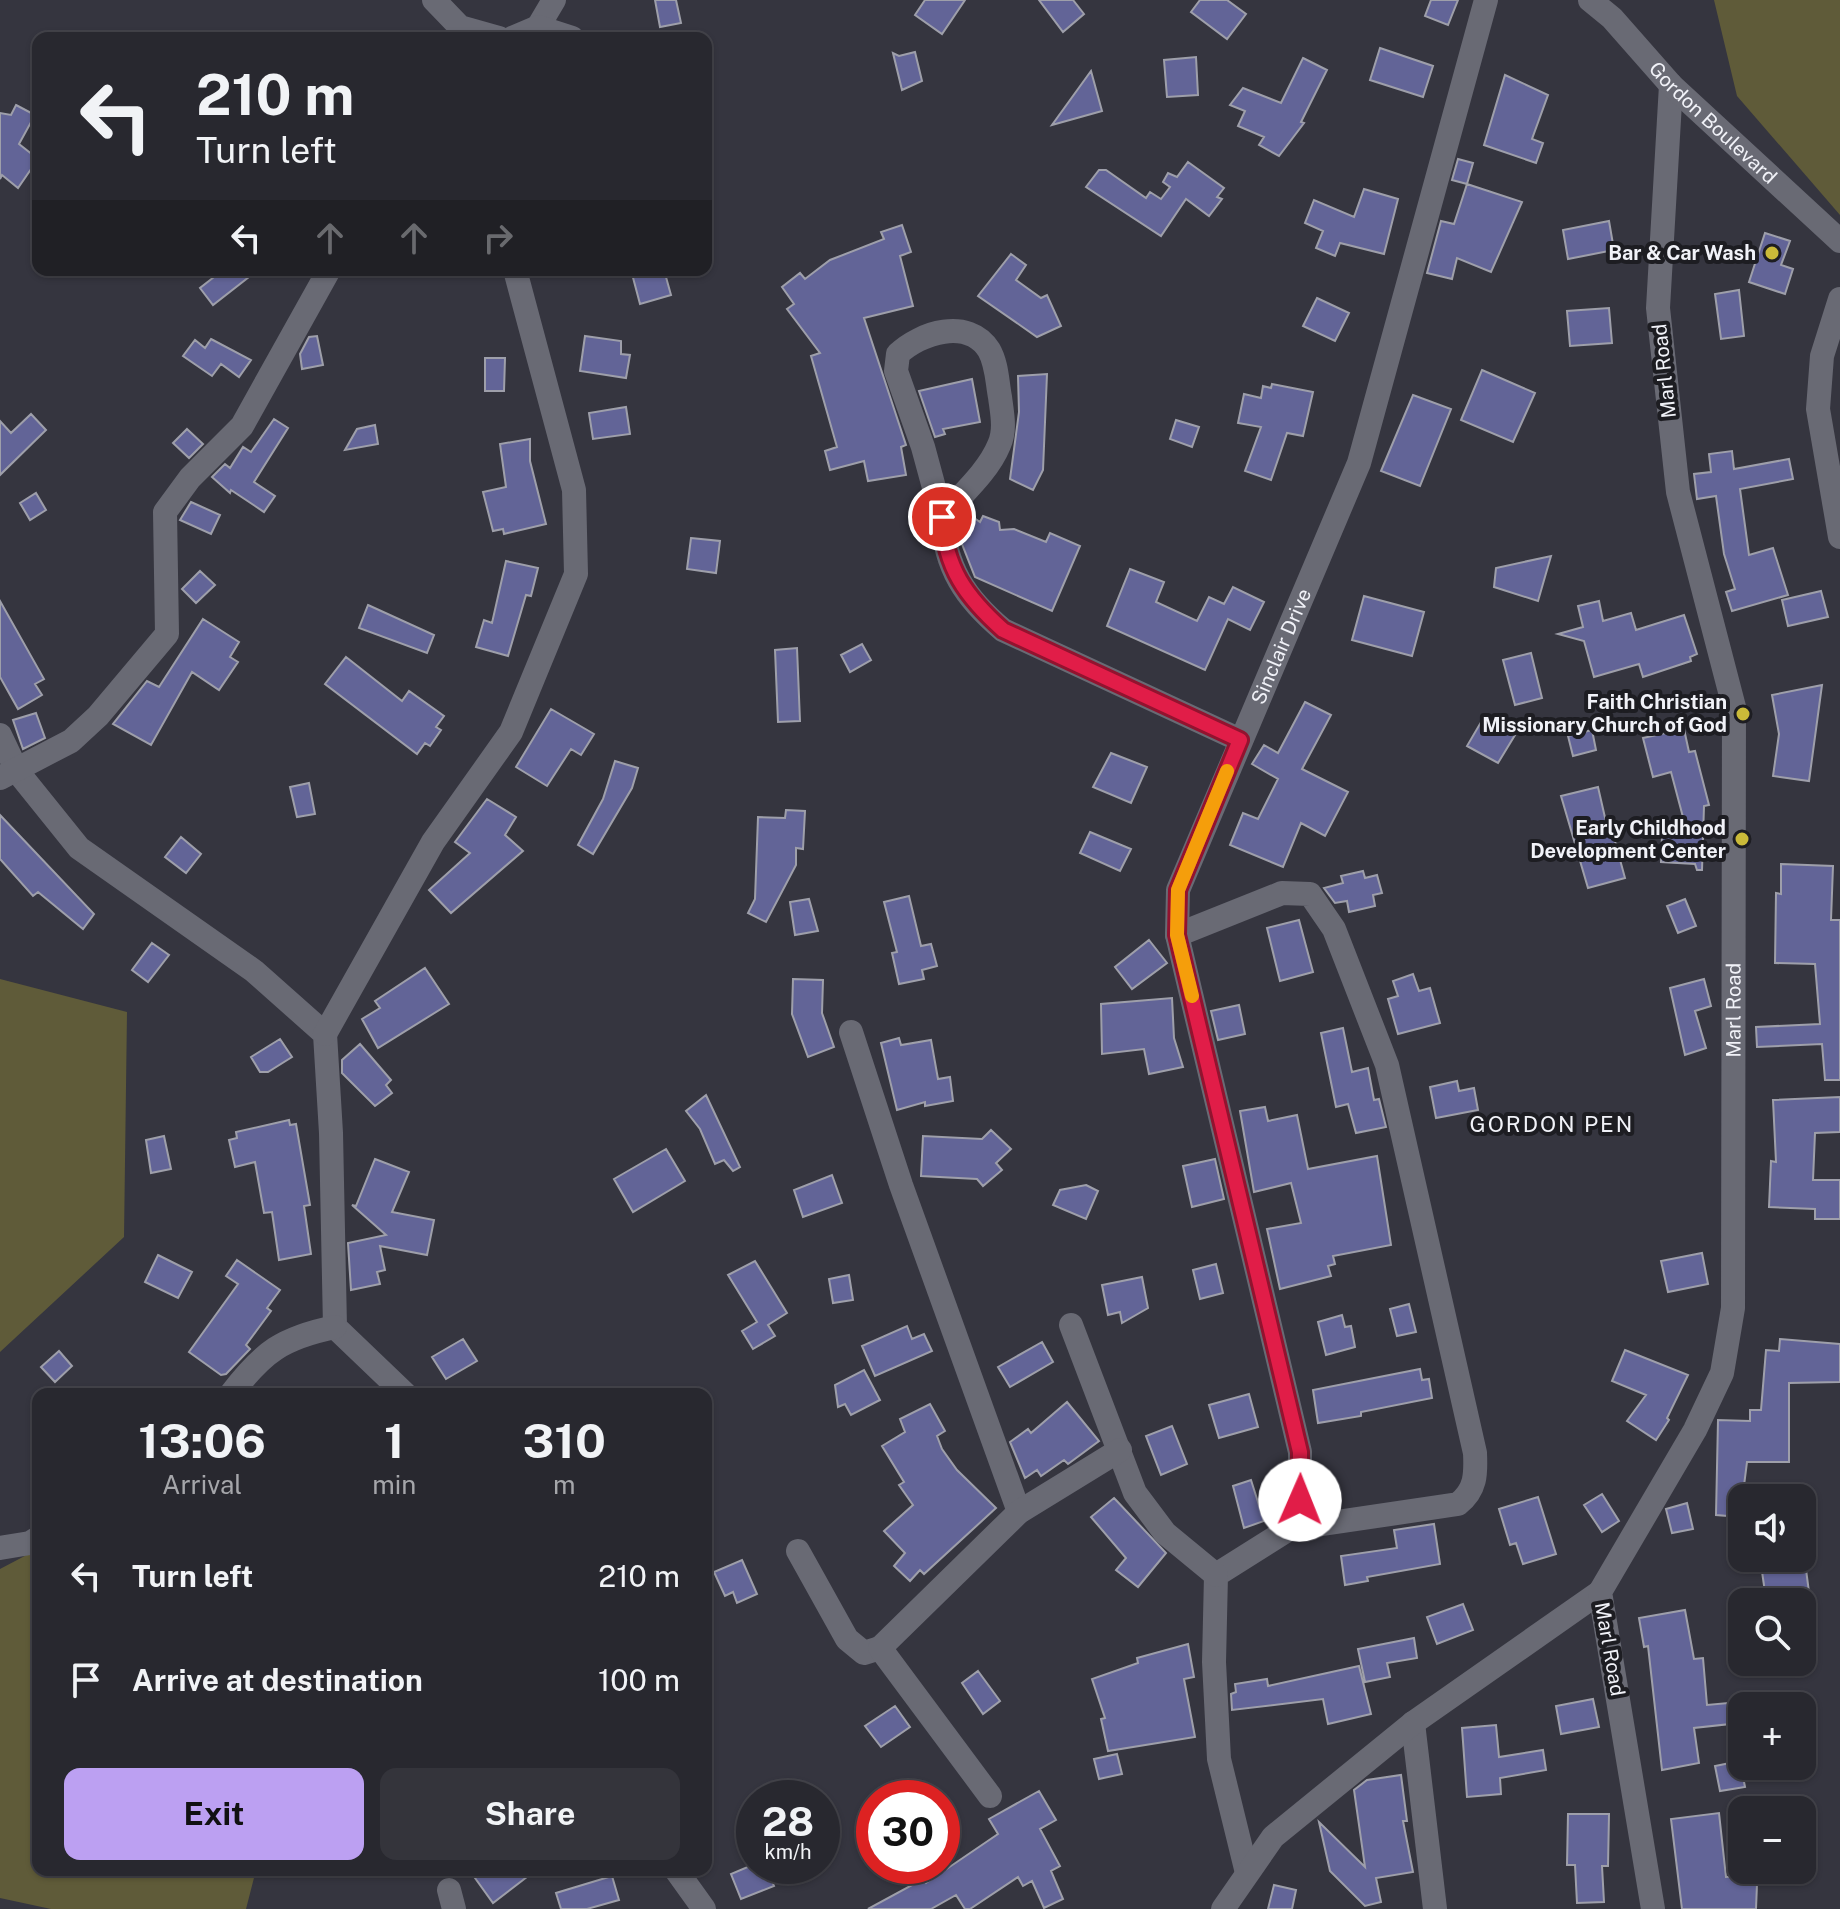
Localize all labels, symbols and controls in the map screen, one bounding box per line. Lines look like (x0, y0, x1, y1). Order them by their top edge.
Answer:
street label: Gordon Boulevard (1644, 57, 1782, 189)
text: 210 m (196, 62, 354, 128)
icon: left (64, 64, 168, 168)
text: Turn left (196, 129, 337, 171)
icon: left (224, 216, 268, 260)
icon: ahead (308, 216, 352, 260)
icon: ahead (392, 216, 436, 260)
icon: right (476, 216, 520, 260)
place label: Bar & Car Wash (1608, 241, 1756, 265)
marker: Bar & Car Wash (1763, 244, 1781, 262)
street label: Marl Road (1647, 323, 1681, 419)
pin (908, 483, 976, 551)
icon: arrive (920, 495, 964, 539)
street label: Sinclair Drive (1246, 585, 1316, 708)
place label: Faith Christian Missionary Church of God (1482, 690, 1727, 737)
marker: Faith Christian Missionary Church of God (1734, 705, 1752, 723)
place label: Early Childhood Development Center (1530, 816, 1726, 863)
marker: Early Childhood Development Center (1733, 830, 1751, 848)
street label: Marl Road (1721, 963, 1746, 1058)
district label: GORDON PEN (1470, 1111, 1634, 1137)
text: 13:06 (138, 1412, 266, 1469)
text: 1 (384, 1412, 405, 1469)
text: 310 (522, 1412, 606, 1469)
position arrow (1258, 1458, 1342, 1542)
text: Arrival (162, 1469, 242, 1500)
text: min (372, 1469, 416, 1500)
text: m (553, 1469, 575, 1500)
map controls (1728, 1484, 1816, 1884)
button: sound (1728, 1484, 1816, 1572)
icon: left (64, 1554, 108, 1598)
text: Turn left (132, 1558, 253, 1594)
text: 210 m (598, 1558, 680, 1594)
button: search (1728, 1588, 1816, 1676)
street label: Marl Road (1590, 1600, 1630, 1698)
icon: arrive (64, 1658, 108, 1702)
text: Arrive at destination (132, 1662, 423, 1698)
text: 100 m (598, 1662, 680, 1698)
button: + (1728, 1692, 1816, 1780)
button: Exit (64, 1768, 364, 1860)
button: Share (380, 1768, 680, 1860)
speed limit sign: 30 (856, 1780, 960, 1884)
button: − (1728, 1796, 1816, 1884)
text: 28 (762, 1798, 814, 1845)
text: km/h (764, 1840, 812, 1864)

